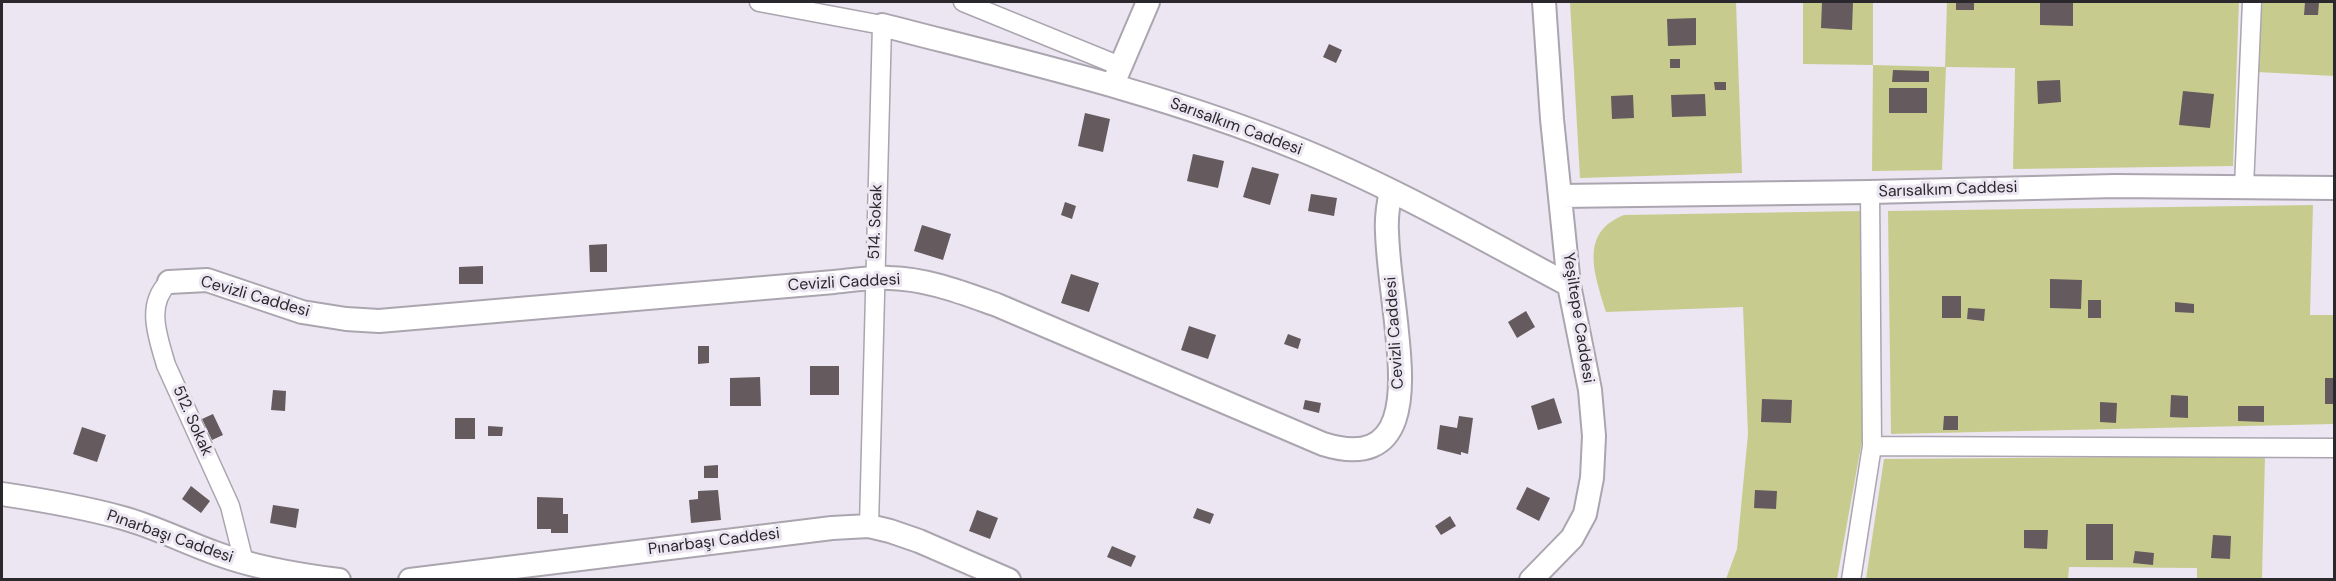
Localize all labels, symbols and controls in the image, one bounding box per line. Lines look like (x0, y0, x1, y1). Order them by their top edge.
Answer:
street label: Sarısalkım Caddesi (1167, 94, 1305, 160)
street label: Sarısalkım Caddesi (1878, 178, 2018, 202)
street label: 514. Sokak (865, 184, 887, 260)
street label: Yeşiltepe Caddesi (1558, 251, 1598, 385)
street label: Cevizli Caddesi (787, 270, 901, 296)
street label: Cevizli Caddesi (198, 272, 312, 322)
street label: Cevizli Caddesi (1381, 276, 1409, 390)
street label: 512. Sokak (168, 383, 216, 459)
street label: Pınarbaşı Caddesi (104, 506, 236, 568)
street label: Pınarbaşı Caddesi (647, 524, 781, 560)

